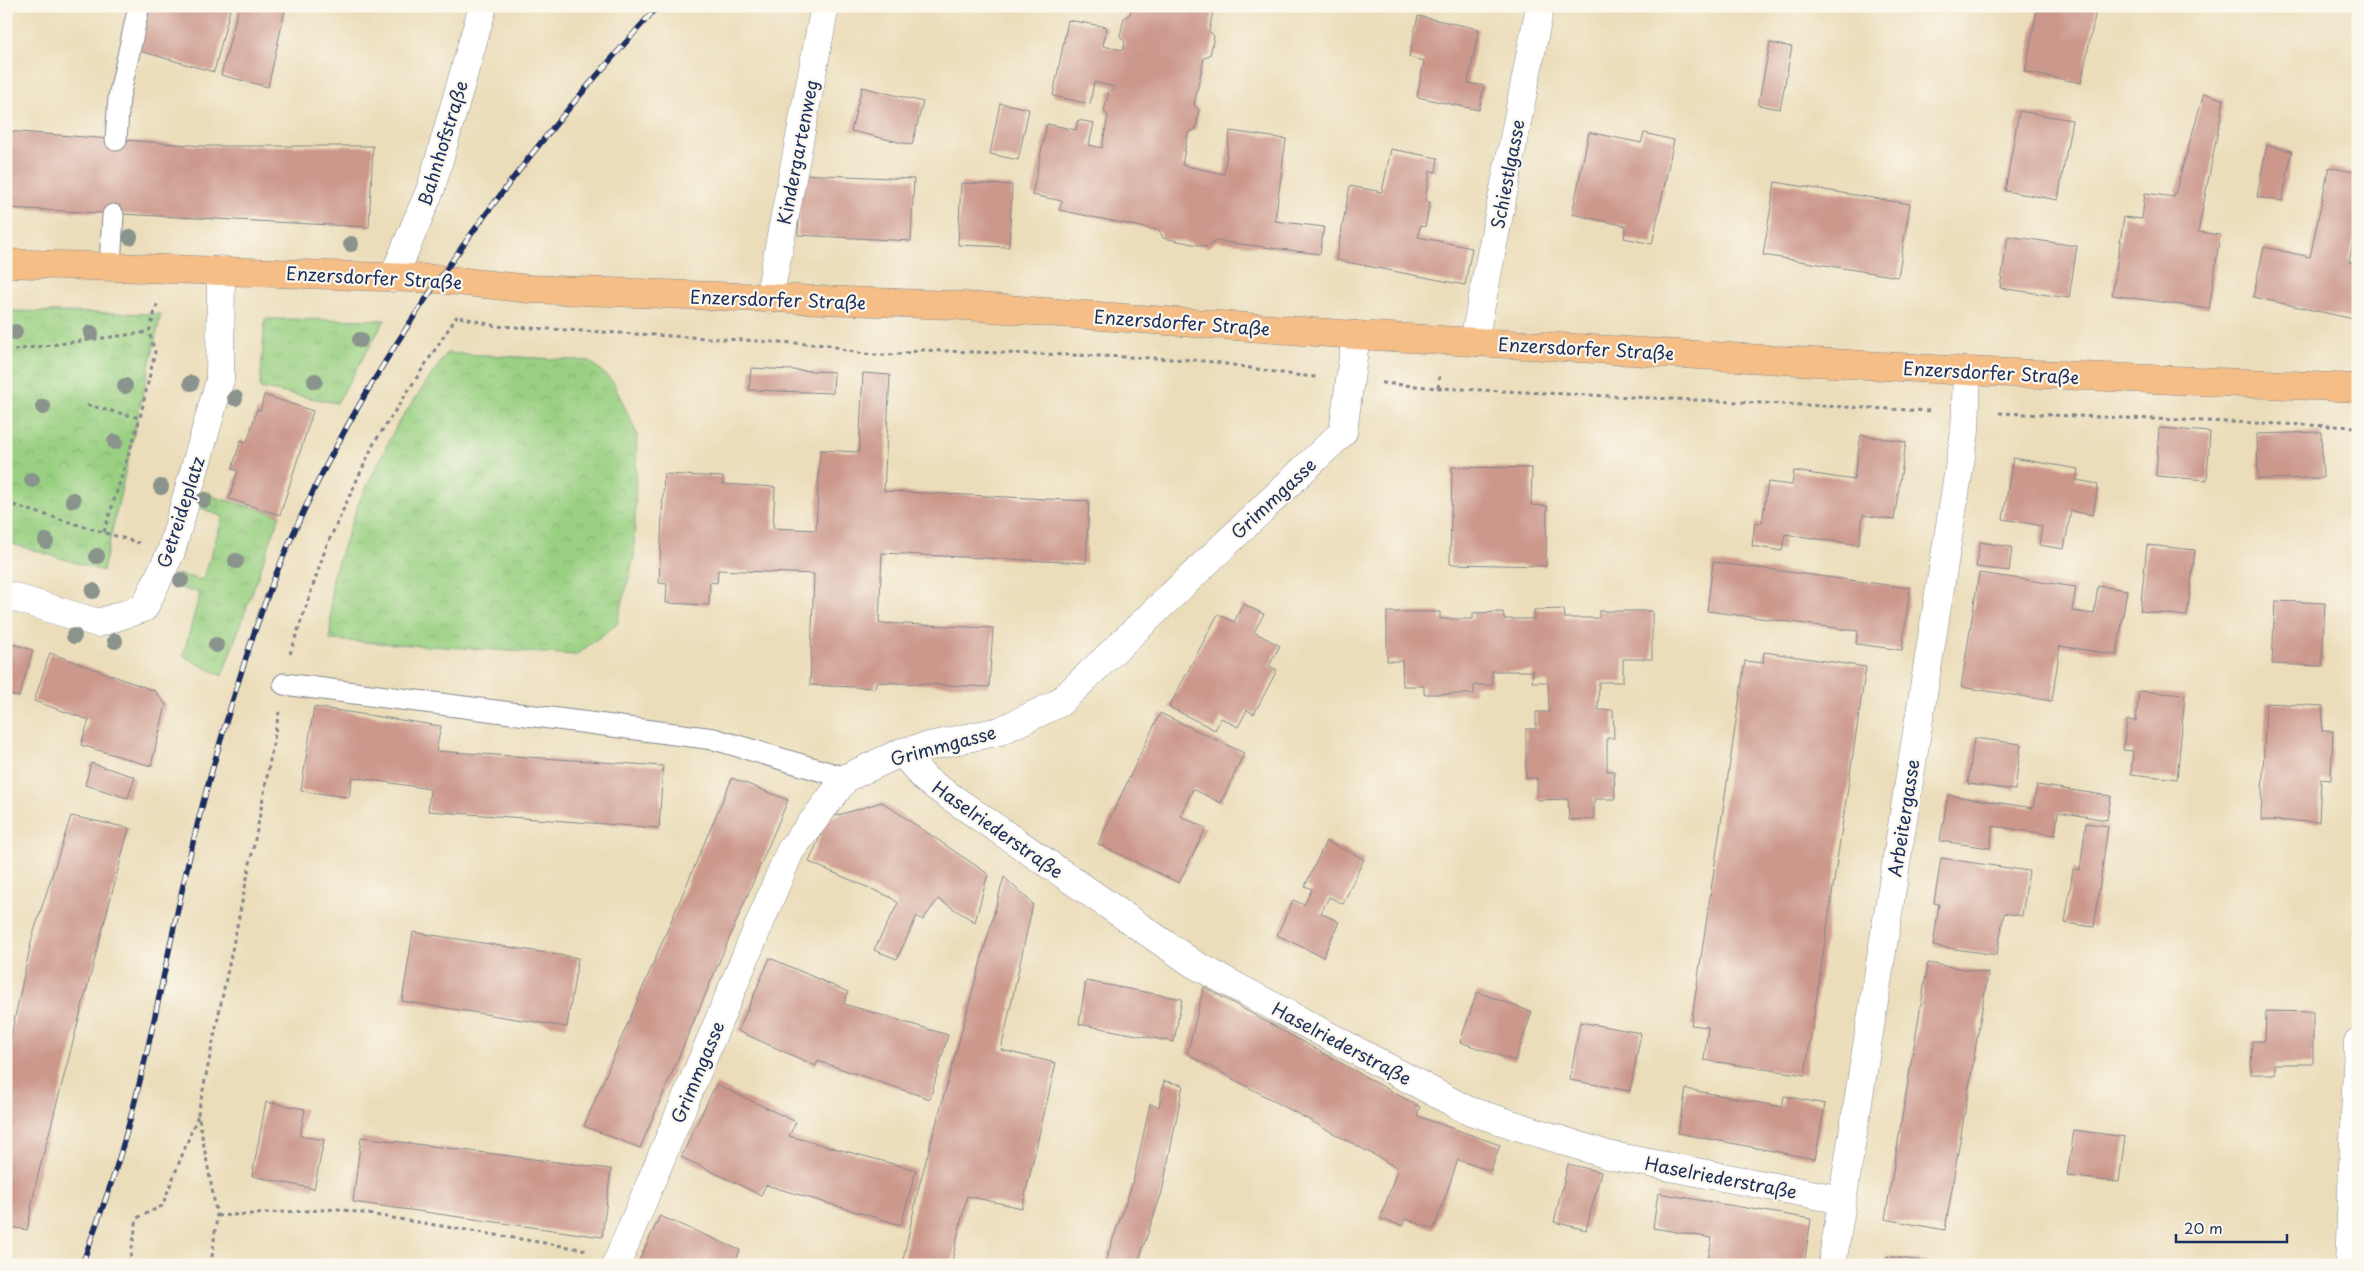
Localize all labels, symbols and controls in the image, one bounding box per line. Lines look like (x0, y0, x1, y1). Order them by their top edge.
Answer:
street label: Bahnhofstraße (410, 77, 474, 209)
street label: Kindergartenweg (770, 77, 824, 227)
street label: Schiestlgasse (1483, 117, 1531, 231)
street label: Enzersdorfer Straße (285, 259, 463, 295)
street label: Enzersdorfer Straße (689, 282, 867, 316)
street label: Enzersdorfer Straße (1093, 302, 1271, 342)
street label: Enzersdorfer Straße (1497, 330, 1675, 366)
street label: Enzersdorfer Straße (1902, 354, 2080, 390)
street label: Grimmgasse (1224, 451, 1322, 545)
street label: Getreideplatz (149, 452, 211, 571)
street label: Grimmgasse (887, 718, 999, 772)
street label: Arbeitergasse (1880, 757, 1926, 879)
street label: Haselriederstraße (927, 774, 1069, 884)
street label: Haselriederstraße (1267, 995, 1417, 1091)
street label: Grimmgasse (663, 1017, 731, 1127)
street label: Haselriederstraße (1643, 1149, 1799, 1205)
scale bar (2176, 1211, 2288, 1243)
text: 20 m (2184, 1216, 2223, 1239)

